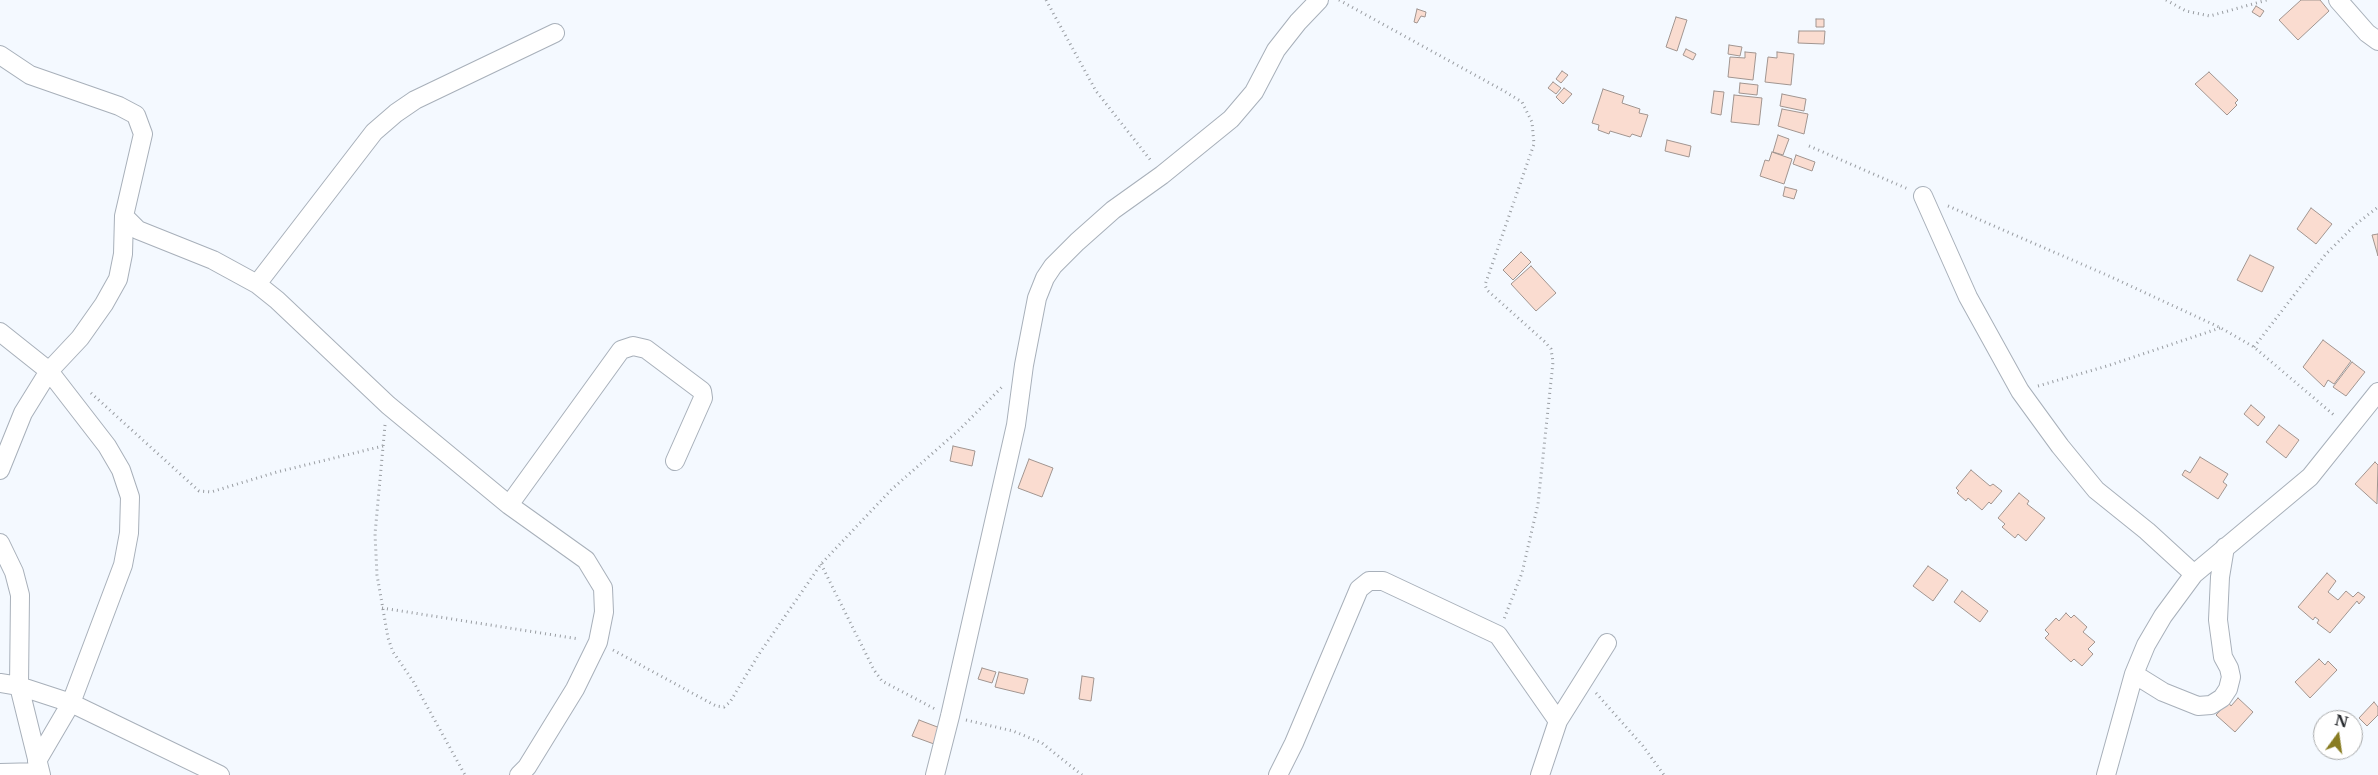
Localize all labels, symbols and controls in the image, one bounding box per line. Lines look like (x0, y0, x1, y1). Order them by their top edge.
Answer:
north arrow (2313, 710, 2363, 760)
text: N (2333, 711, 2350, 732)

